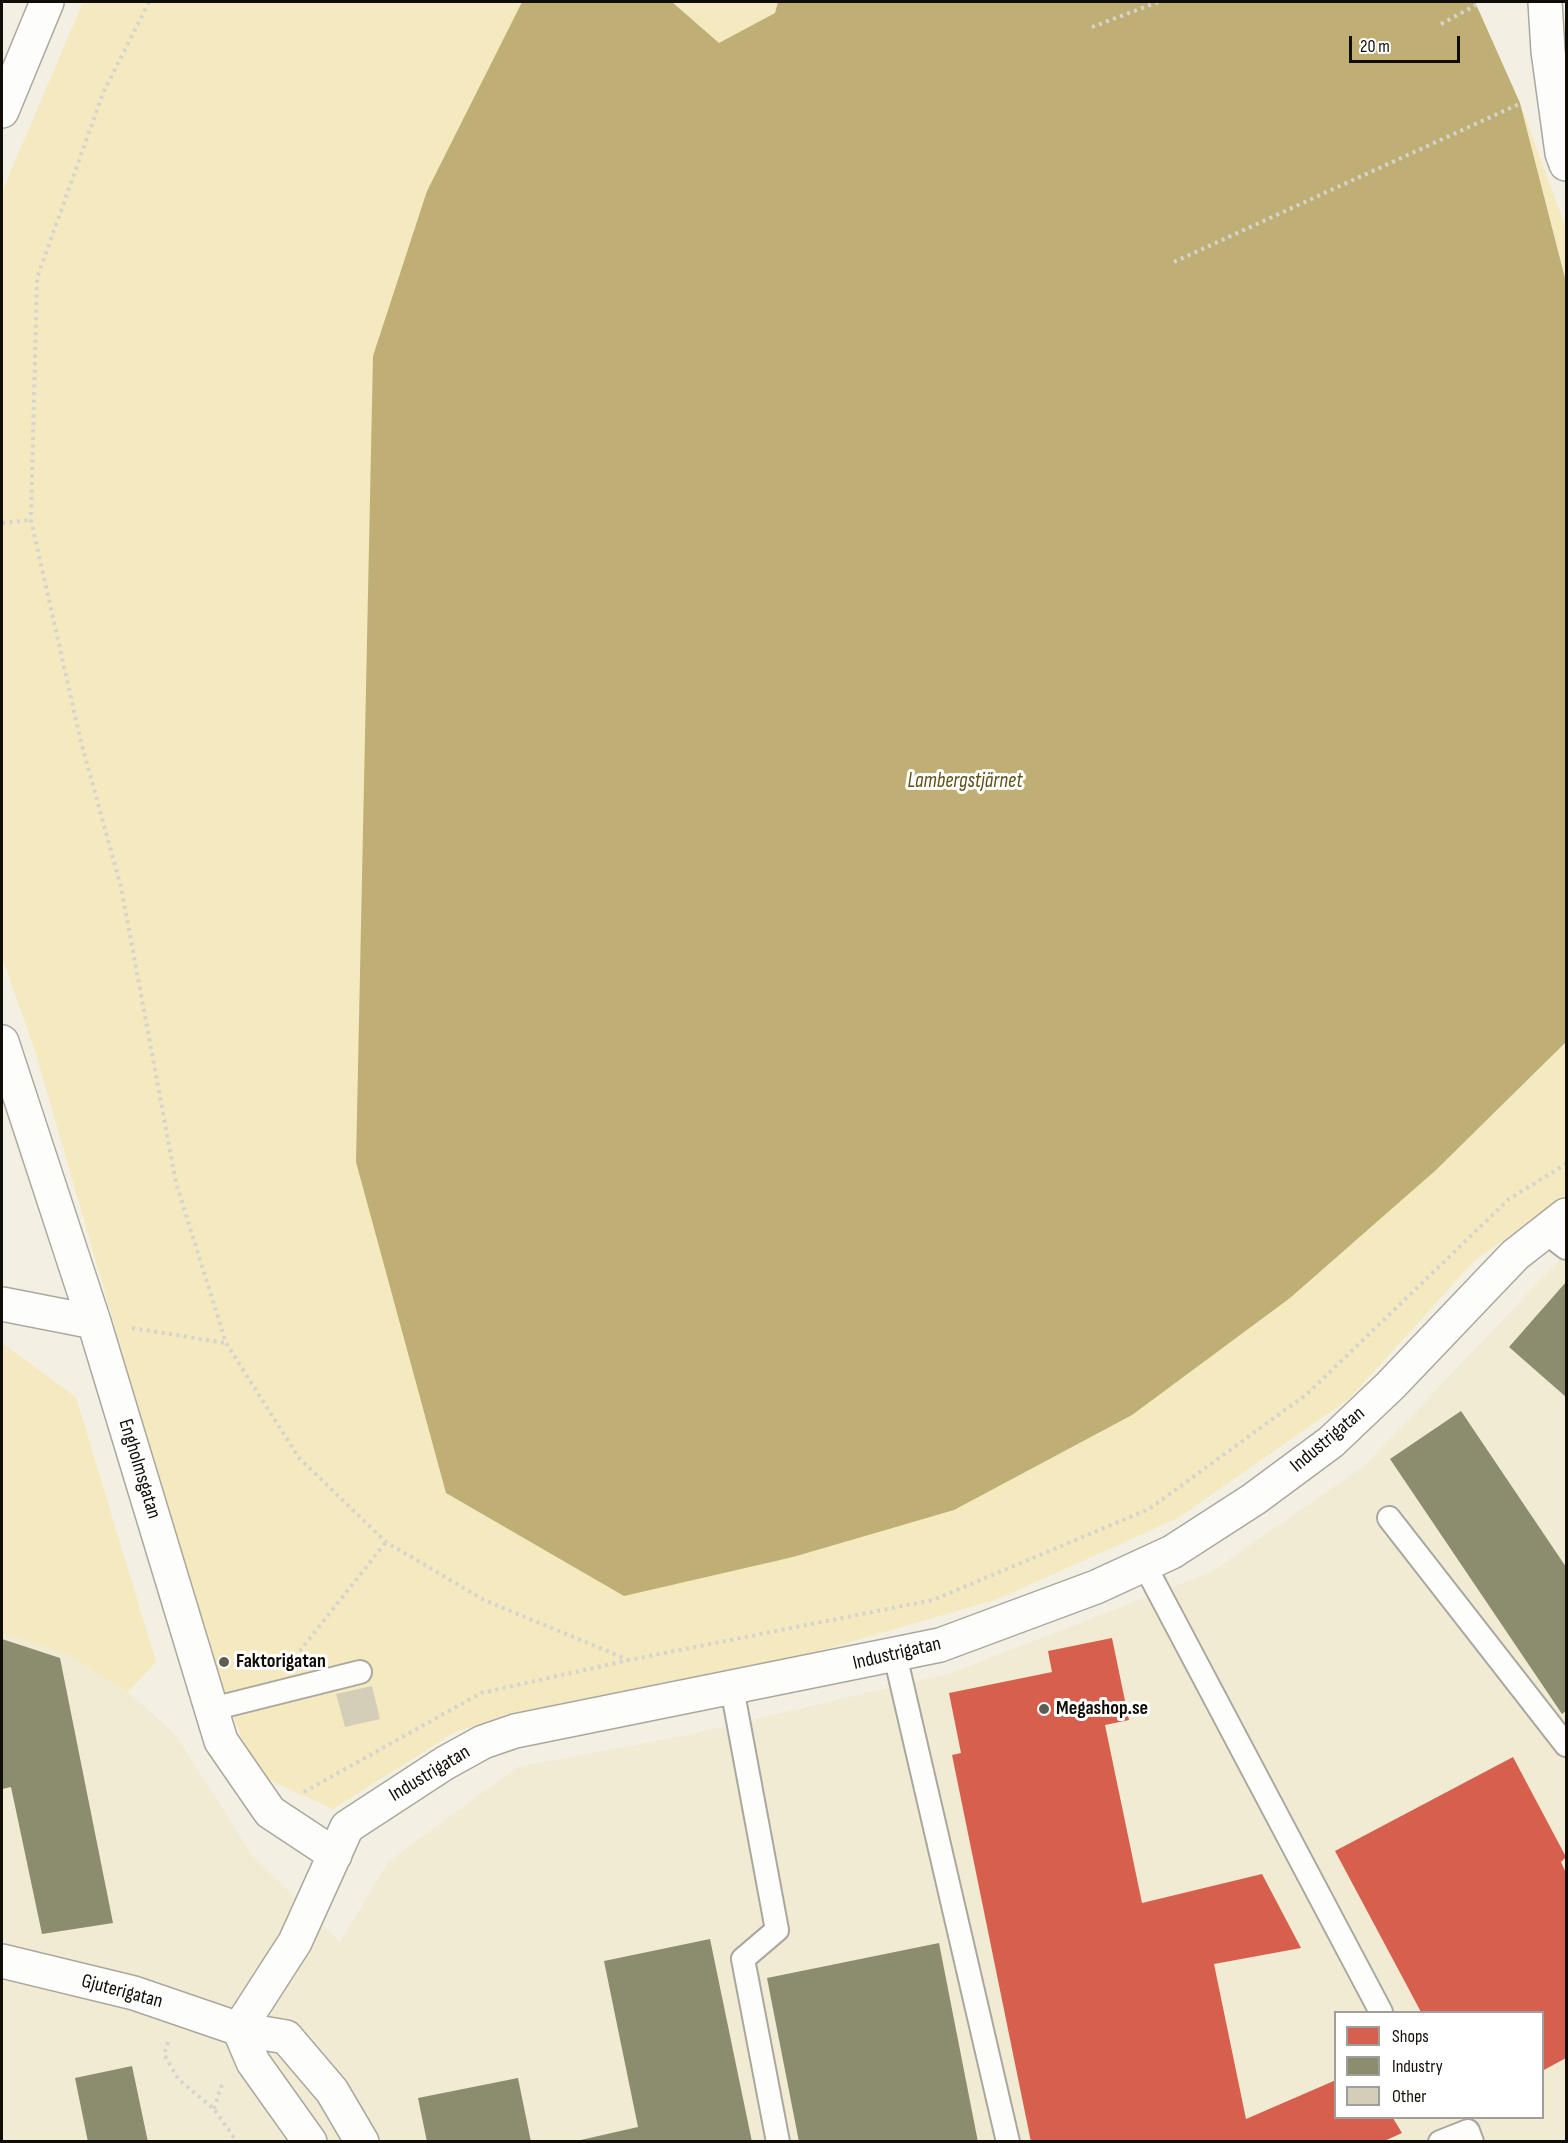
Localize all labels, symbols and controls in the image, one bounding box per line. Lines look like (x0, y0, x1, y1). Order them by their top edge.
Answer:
scale bar (1352, 24, 1463, 62)
text: 20 m (1360, 36, 1390, 57)
water label: Lambergstjärnet (908, 769, 1022, 795)
street label: Industrigatan (1286, 1402, 1370, 1478)
street label: Engholmsgatan (112, 1416, 166, 1522)
street label: Industrigatan (851, 1632, 943, 1676)
place label: Faktorigatan (236, 1650, 326, 1674)
marker: Faktorigatan (217, 1655, 231, 1669)
place label: Megashop.se (1056, 1697, 1148, 1721)
marker: Megashop.se (1037, 1702, 1051, 1716)
street label: Industrigatan (385, 1741, 475, 1807)
street label: Gjuterigatan (79, 1970, 165, 2014)
legend (1334, 2011, 1544, 2119)
text: Shops (1392, 2026, 1429, 2047)
text: Industry (1392, 2056, 1443, 2077)
text: Other (1392, 2086, 1426, 2107)

